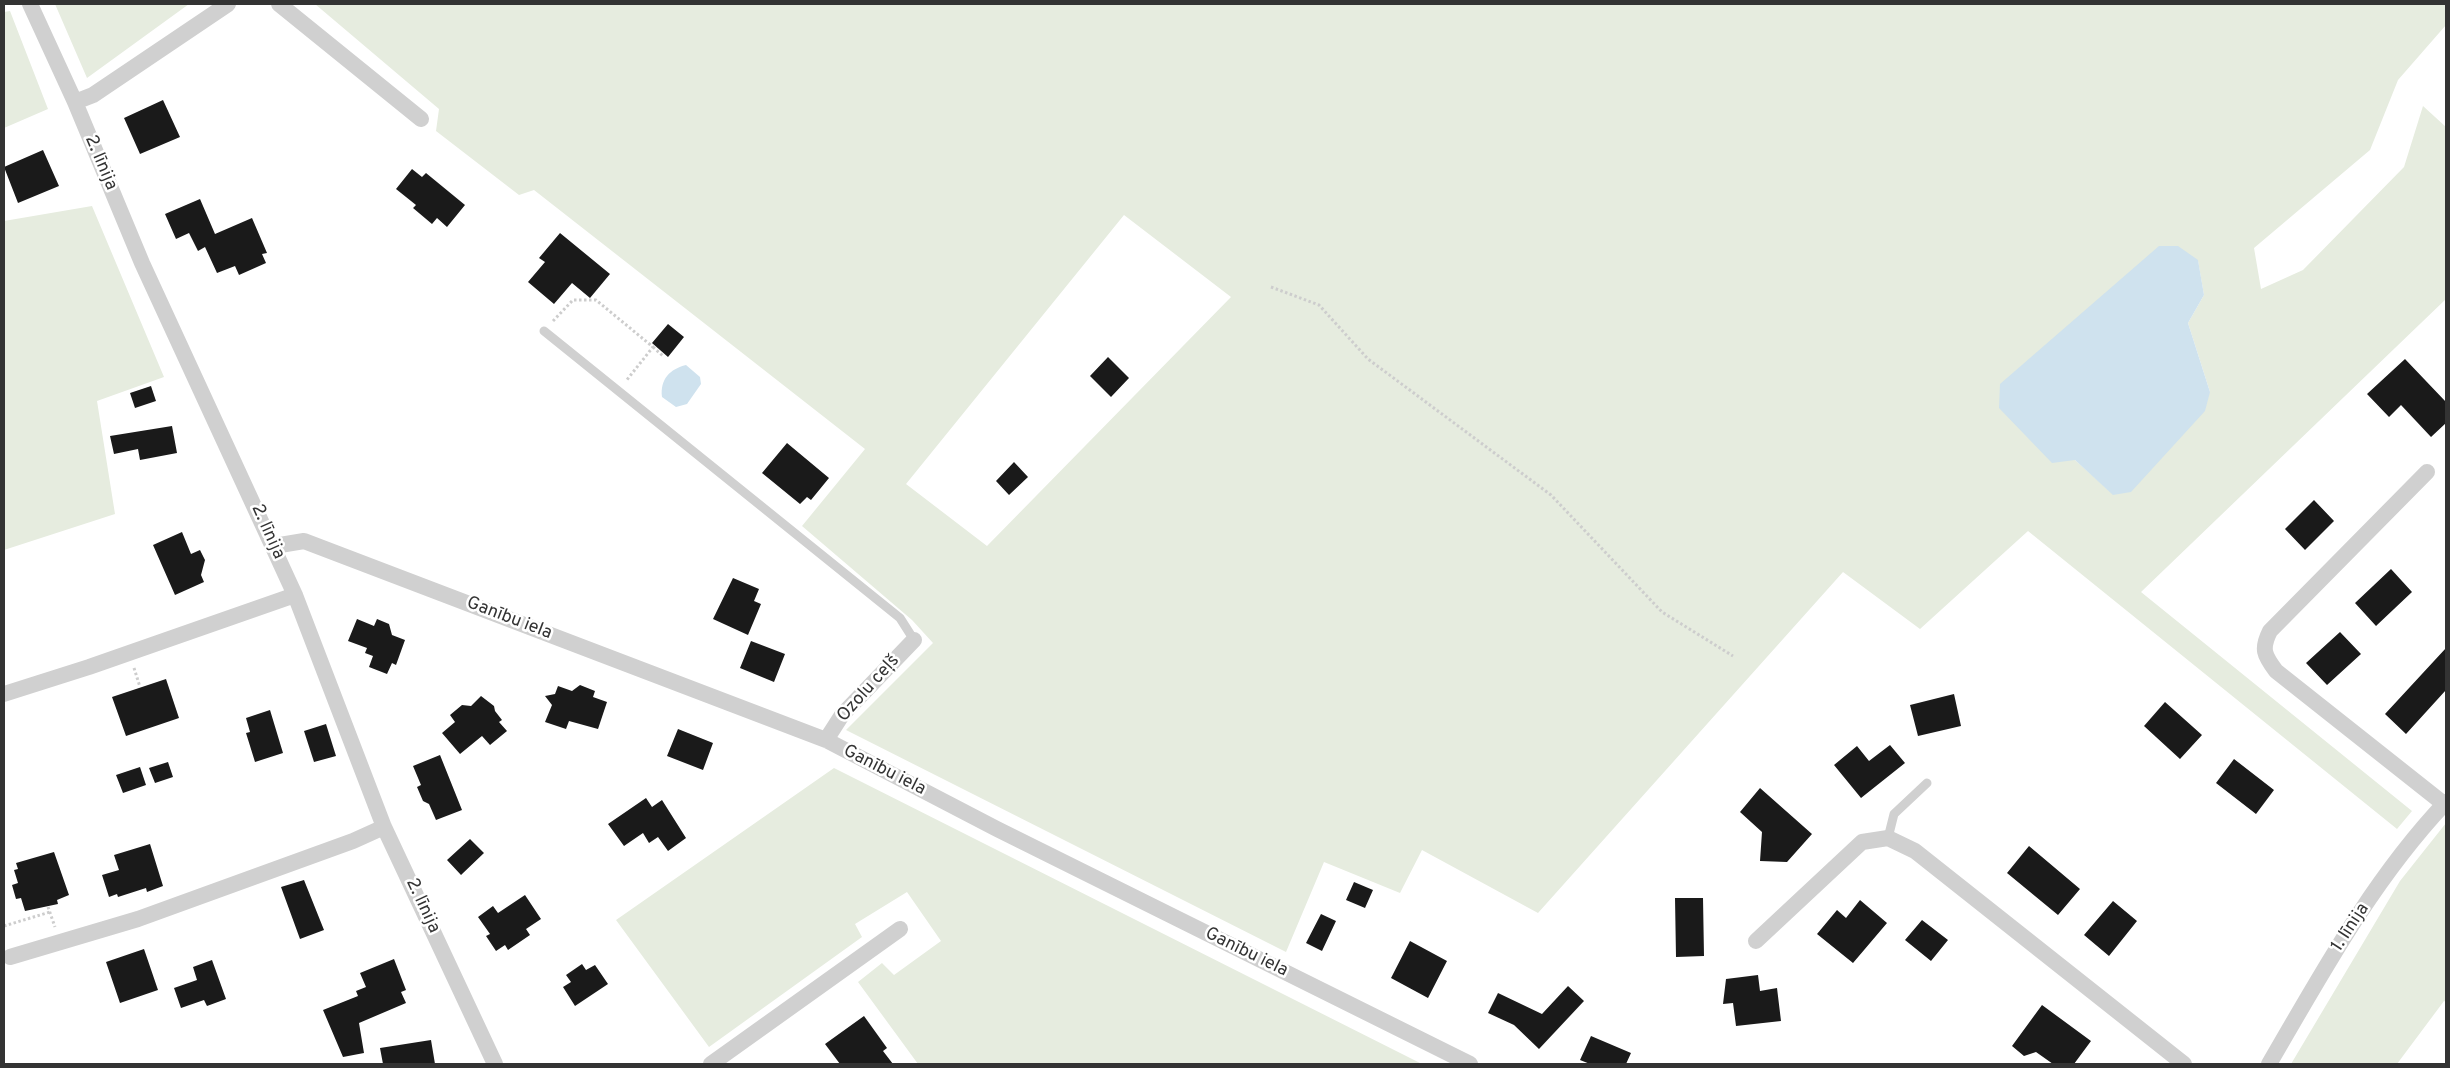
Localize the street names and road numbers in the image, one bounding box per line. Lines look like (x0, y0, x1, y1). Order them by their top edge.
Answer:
street label: 2. līnija (79, 132, 121, 194)
street label: 2. līnija (245, 501, 289, 563)
street label: Ganību iela (463, 593, 555, 645)
street label: Ozolu ceļš (833, 651, 905, 727)
street label: Ganību iela (839, 741, 929, 801)
street label: 2. līnija (400, 875, 444, 937)
street label: 1. līnija (2327, 900, 2375, 956)
street label: Ganību iela (1201, 924, 1291, 982)

